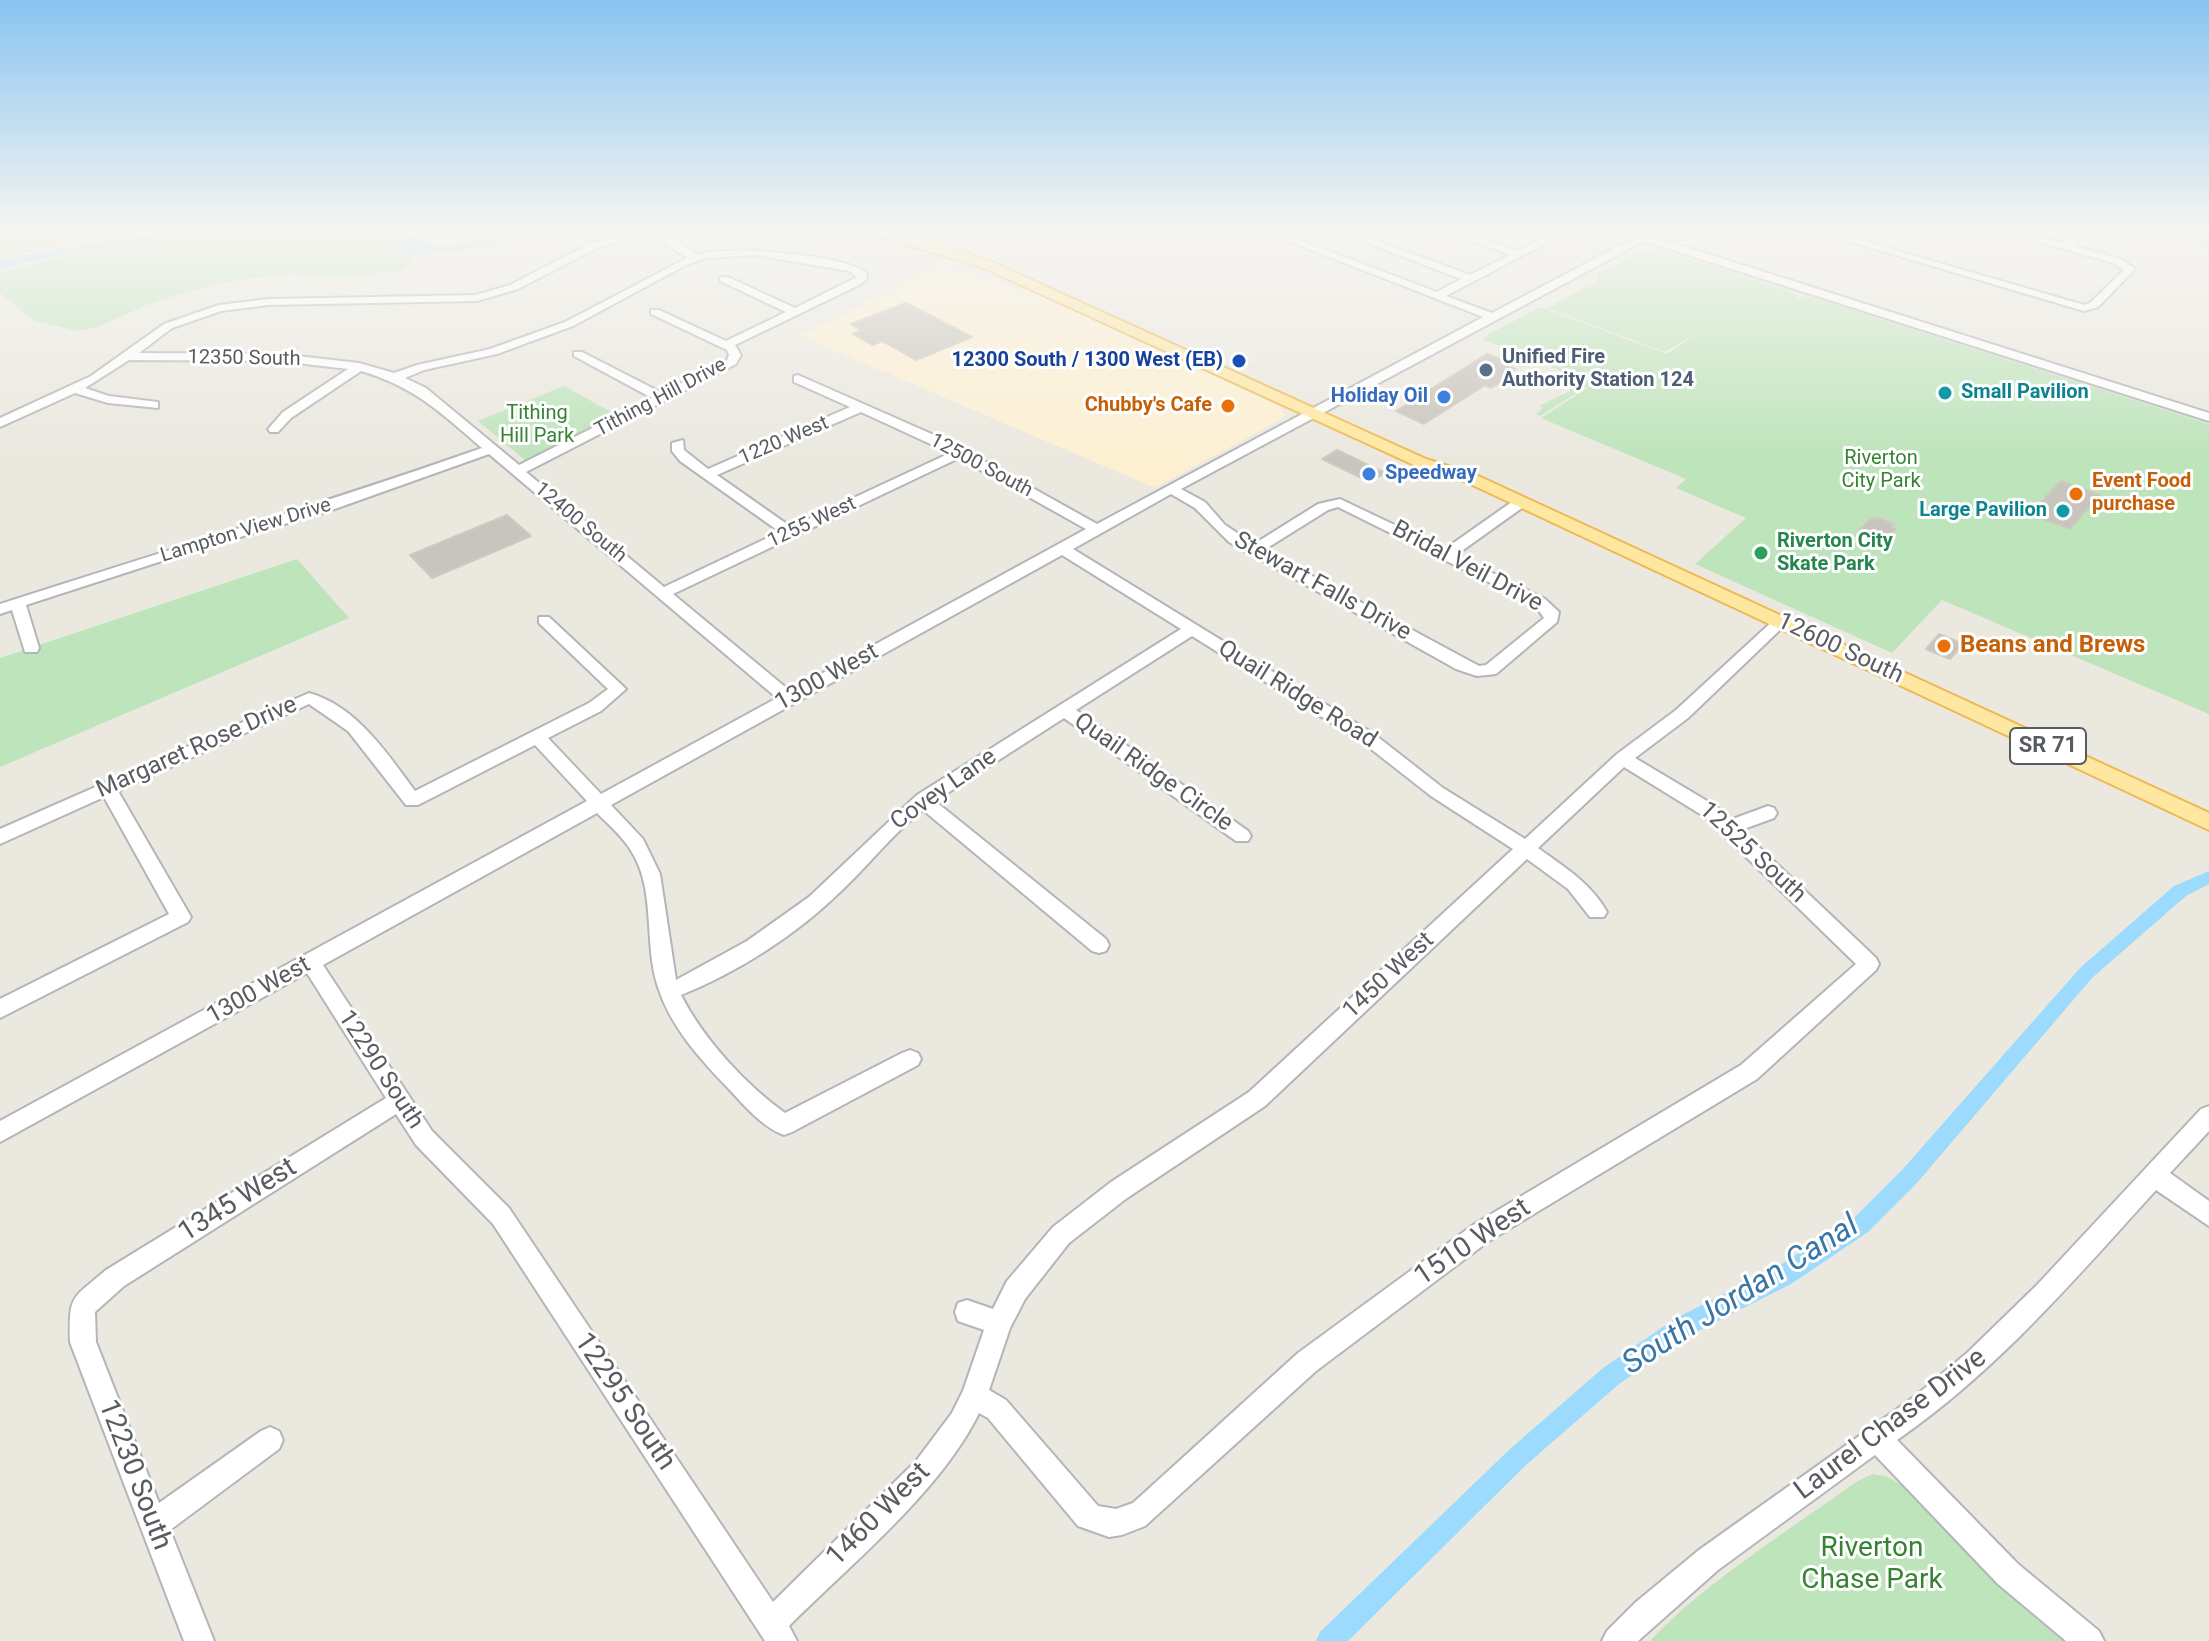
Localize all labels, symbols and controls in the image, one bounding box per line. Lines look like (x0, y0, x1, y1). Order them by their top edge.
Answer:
street label: 12350 South (187, 346, 301, 372)
place label: Unified Fire Authority Station 124 (1502, 346, 1694, 393)
place label: 12300 South / 1300 West (EB) (952, 349, 1223, 373)
marker: 12300 South / 1300 West (EB) (1230, 352, 1248, 370)
street label: Tithing Hill Drive (591, 353, 731, 443)
marker: Unified Fire Authority Station 124 (1477, 361, 1495, 379)
place label: Small Pavilion (1961, 381, 2089, 405)
marker: Small Pavilion (1936, 384, 1954, 402)
place label: Holiday Oil (1331, 385, 1428, 409)
marker: Holiday Oil (1435, 388, 1453, 406)
place label: Chubby's Cafe (1085, 394, 1212, 418)
marker: Chubby's Cafe (1219, 397, 1237, 415)
park label: Tithing Hill Park (500, 402, 574, 449)
street label: 1220 West (736, 411, 832, 471)
street label: 12500 South (925, 429, 1037, 503)
park label: Riverton City Park (1841, 447, 1921, 494)
place label: Speedway (1385, 462, 1477, 486)
marker: Speedway (1360, 465, 1378, 483)
place label: Event Food purchase (2092, 470, 2191, 517)
street label: 12400 South (529, 477, 631, 569)
marker: Event Food purchase (2067, 485, 2085, 503)
street label: 1255 West (764, 492, 860, 554)
street label: Lampton View Drive (158, 494, 334, 568)
place label: Large Pavilion (1919, 499, 2047, 523)
marker: Large Pavilion (2054, 502, 2072, 520)
street label: Bridal Veil Drive (1387, 515, 1547, 619)
street label: Stewart Falls Drive (1228, 526, 1416, 648)
place label: Riverton City Skate Park (1777, 530, 1893, 577)
marker: Riverton City Skate Park (1752, 544, 1770, 562)
street label: 12600 South (1772, 607, 1908, 691)
place label: Beans and Brews (1960, 632, 2145, 660)
street label: Quail Ridge Road (1212, 635, 1382, 755)
marker: Beans and Brews (1935, 637, 1953, 655)
street label: 1300 West (770, 638, 884, 718)
street label: Margaret Rose Drive (92, 691, 302, 805)
street label: Quail Ridge Circle (1068, 708, 1238, 838)
road number: SR 71 (2010, 728, 2086, 764)
street label: Covey Lane (886, 743, 1002, 837)
street label: 12525 South (1693, 796, 1811, 910)
street label: 1450 West (1338, 927, 1440, 1025)
street label: 1300 West (202, 951, 316, 1031)
street label: 12290 South (331, 1005, 429, 1135)
street label: 1345 West (173, 1152, 303, 1250)
street label: 1510 West (1409, 1192, 1537, 1294)
water label: South Jordan Canal (1616, 1208, 1866, 1384)
street label: 12295 South (566, 1327, 682, 1477)
street label: Laurel Chase Drive (1788, 1342, 1994, 1508)
street label: 12230 South (90, 1395, 178, 1555)
street label: 1460 West (820, 1456, 938, 1574)
park label: Riverton Chase Park (1801, 1532, 1943, 1598)

